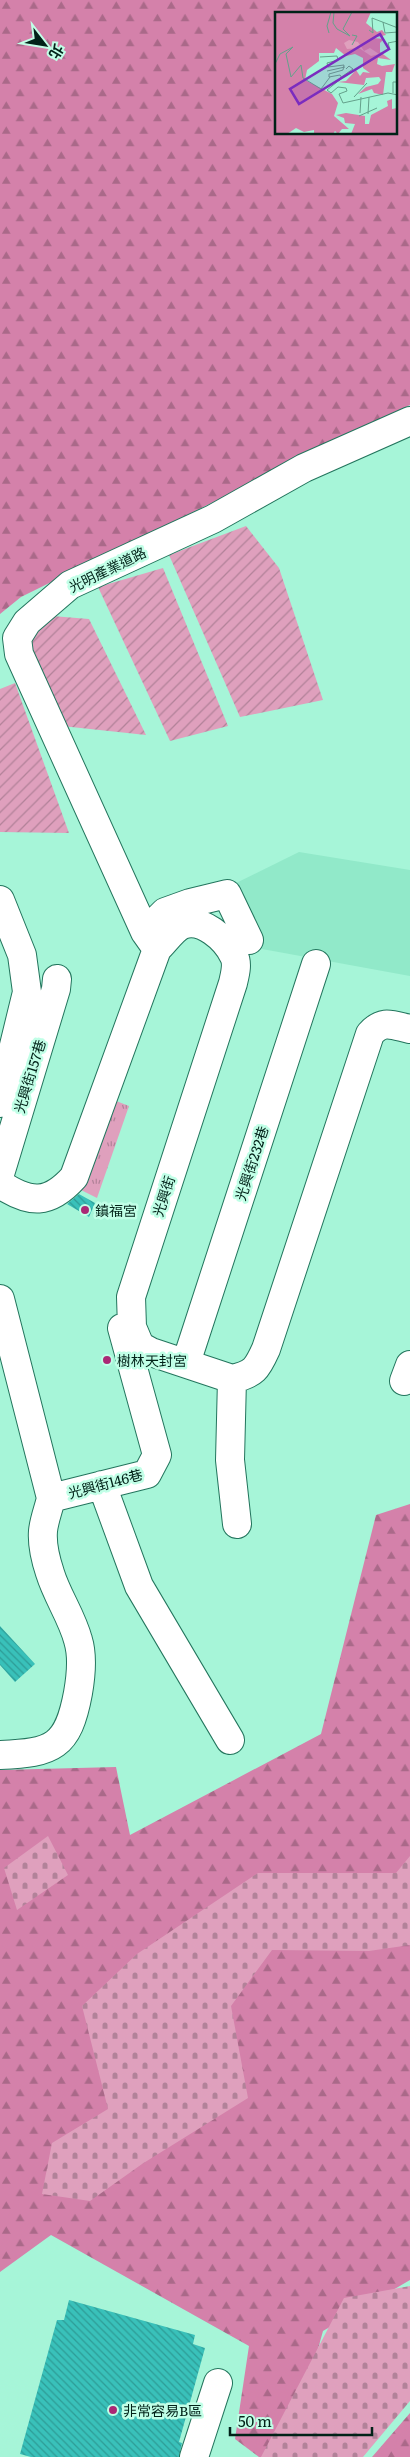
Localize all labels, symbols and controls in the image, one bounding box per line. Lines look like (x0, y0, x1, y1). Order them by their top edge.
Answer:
inset map (275, 12, 398, 135)
north arrow (20, 20, 70, 70)
text: 北 (45, 41, 69, 63)
street label: 光明產業道路 (65, 542, 149, 596)
street label: 光興街157巷 (8, 1037, 50, 1115)
street label: 光興街232巷 (230, 1123, 272, 1203)
street label: 光興街 (147, 1173, 179, 1219)
place label: 鎮福宮 (95, 1200, 137, 1220)
marker: 鎮福宮 (79, 1204, 91, 1216)
place label: 樹林天封宮 (117, 1350, 187, 1370)
marker: 樹林天封宮 (101, 1354, 113, 1366)
street label: 光興街146巷 (66, 1463, 144, 1503)
place label: 非常容易B區 (123, 2400, 202, 2420)
marker: 非常容易B區 (107, 2404, 119, 2416)
scale bar (230, 2404, 372, 2436)
text: 50 m (238, 2409, 272, 2432)

